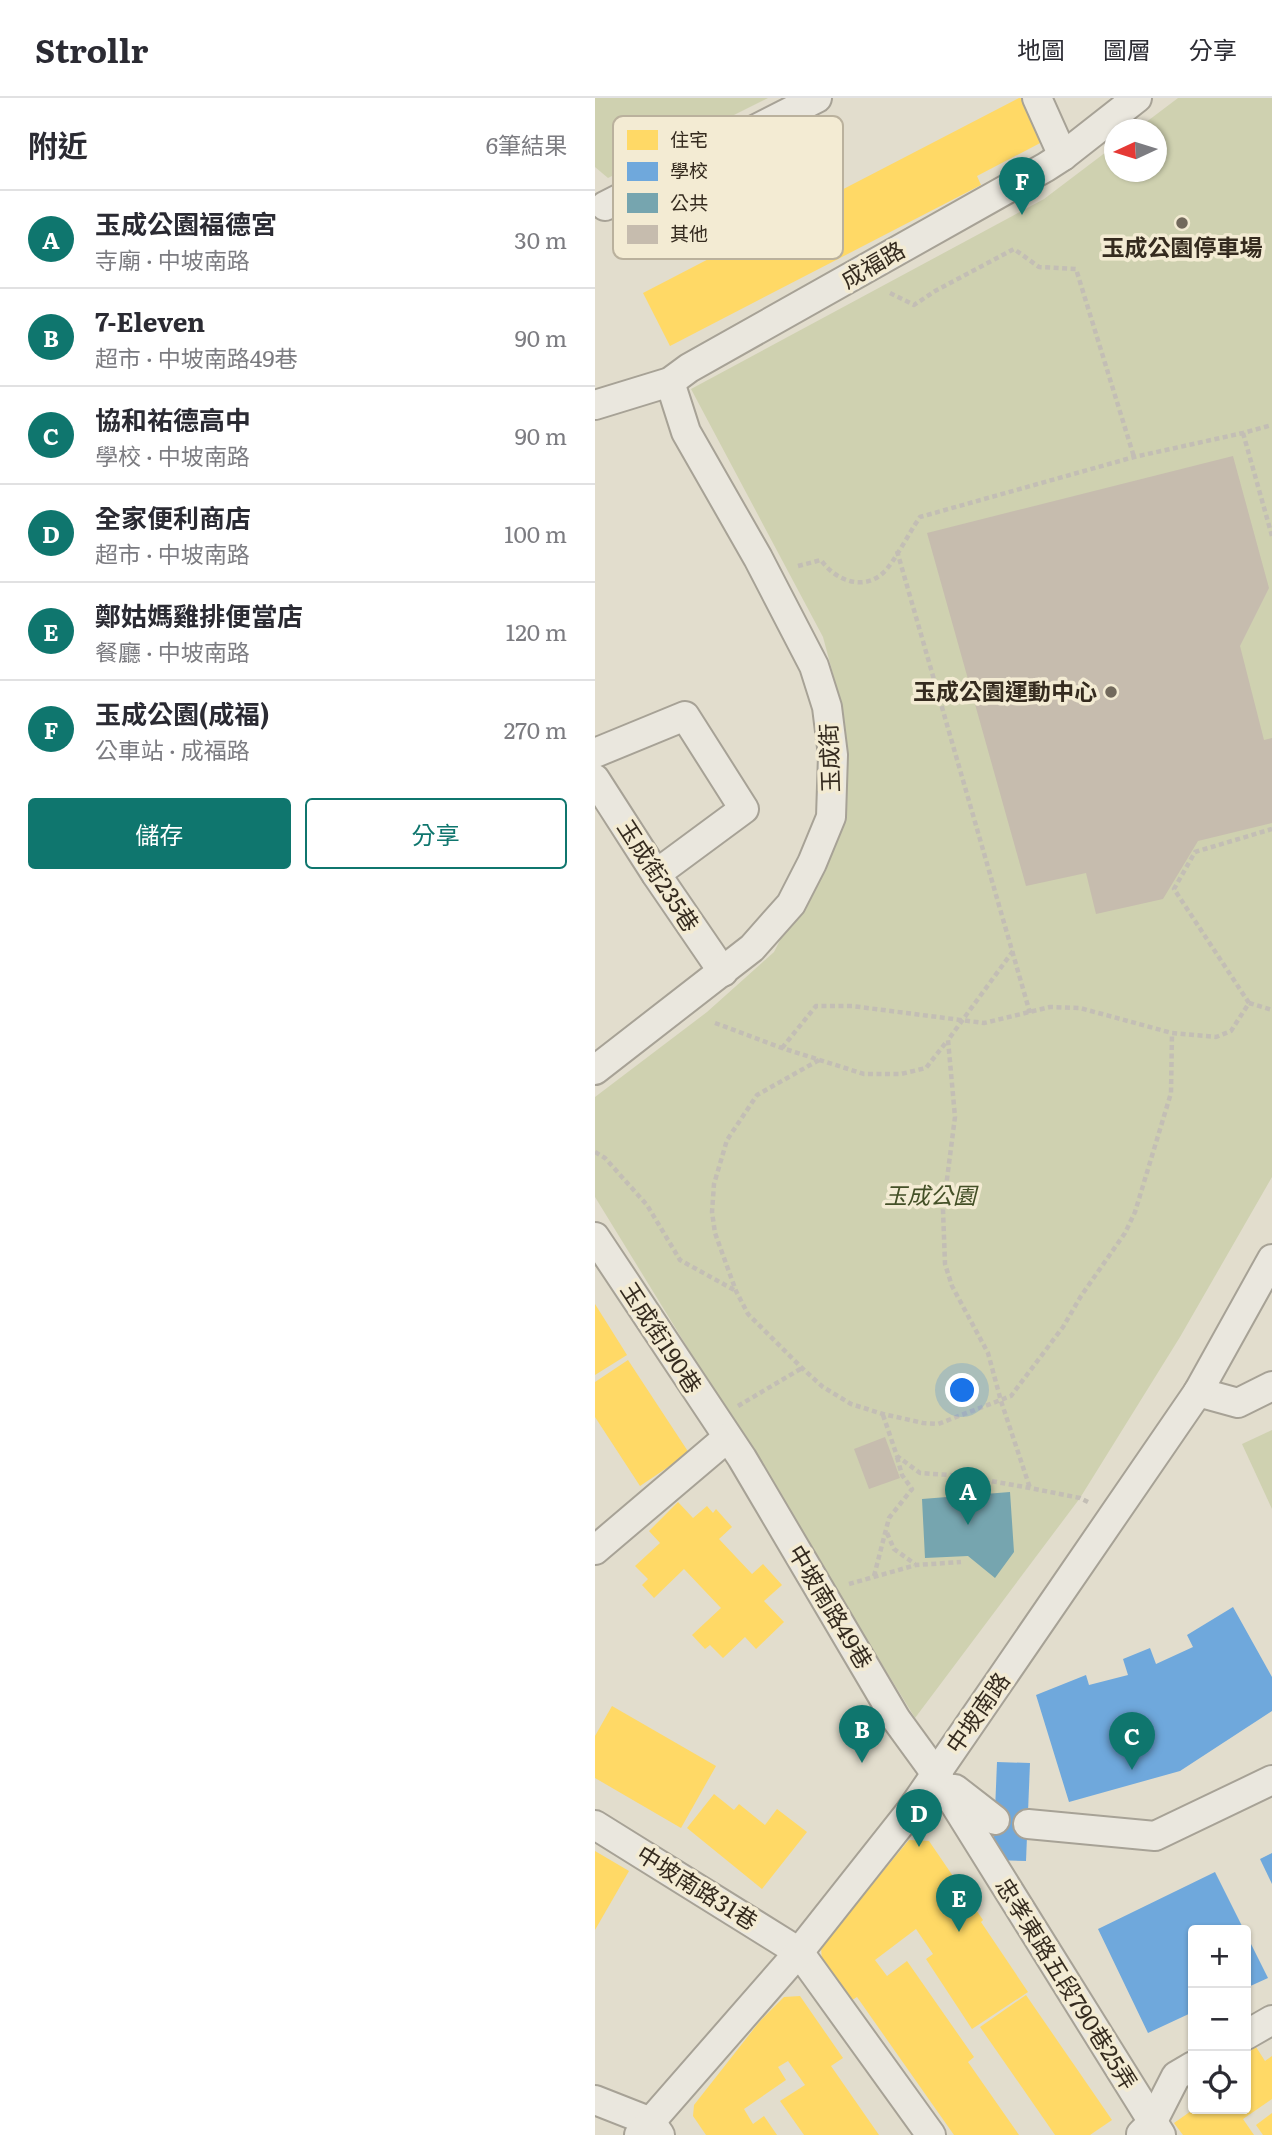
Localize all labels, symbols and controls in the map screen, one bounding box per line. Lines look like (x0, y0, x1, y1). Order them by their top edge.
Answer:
text: Strollr (35, 24, 149, 73)
text: 地圖 (1017, 31, 1065, 66)
text: 圖層 (1103, 31, 1151, 66)
text: 分享 (1189, 31, 1237, 66)
legend (613, 116, 843, 259)
north arrow (1104, 119, 1167, 182)
text: 附近 (28, 122, 88, 166)
text: 住宅 (670, 125, 708, 153)
text: 6筆結果 (486, 127, 567, 161)
text: 學校 (670, 156, 708, 184)
pin: F (999, 157, 1045, 215)
text: 公共 (670, 188, 708, 216)
text: 玉成公園福德宮 (95, 203, 277, 242)
marker: 玉成公園停車場 (1174, 215, 1190, 231)
text: 其他 (670, 219, 708, 247)
text: A (42, 222, 60, 256)
text: 30 m (514, 222, 567, 256)
place label: 玉成公園停車場 (1102, 229, 1263, 263)
street label: 成福路 (834, 231, 910, 295)
text: 寺廟 · 中坡南路 (95, 242, 250, 276)
text: 7-Eleven (95, 301, 205, 340)
text: B (43, 320, 59, 354)
text: 90 m (515, 320, 567, 354)
text: 超市 · 中坡南路49巷 (95, 340, 298, 374)
text: 協和祐德高中 (95, 399, 251, 438)
text: C (43, 418, 59, 452)
text: 90 m (515, 418, 567, 452)
text: 學校 · 中坡南路 (95, 438, 250, 472)
text: 全家便利商店 (95, 497, 251, 536)
text: D (42, 516, 60, 550)
text: 100 m (504, 516, 567, 550)
text: 超市 · 中坡南路 (95, 536, 250, 570)
text: 鄭姑媽雞排便當店 (95, 595, 303, 634)
text: E (43, 614, 59, 648)
text: 120 m (506, 614, 567, 648)
text: 餐廳 · 中坡南路 (95, 634, 250, 668)
place label: 玉成公園運動中心 (913, 673, 1097, 707)
marker: 玉成公園運動中心 (1103, 684, 1119, 700)
text: 玉成公園(成福) (95, 693, 270, 732)
text: F (44, 712, 58, 746)
text: 270 m (504, 712, 567, 746)
street label: 玉成街 (810, 723, 846, 793)
text: 公車站 · 成福路 (95, 732, 250, 766)
button: 儲存 (28, 798, 291, 869)
button: 分享 (305, 798, 567, 869)
street label: 玉成街235巷 (611, 812, 709, 938)
park label: 玉成公園 (884, 1177, 979, 1211)
street label: 玉成街190巷 (614, 1275, 711, 1399)
your location (945, 1373, 979, 1407)
pin: A (945, 1467, 991, 1525)
street label: 中坡南路49巷 (781, 1537, 882, 1675)
street label: 中坡南路 (936, 1664, 1017, 1759)
pin: B (839, 1705, 885, 1763)
pin: C (1109, 1712, 1155, 1770)
pin: D (896, 1789, 942, 1847)
street label: 中坡南路31巷 (631, 1836, 765, 1937)
street label: 忠孝東路五段790巷25弄 (989, 1870, 1147, 2096)
pin: E (936, 1874, 982, 1932)
map controls (1188, 1925, 1251, 2114)
button: + (1188, 1925, 1251, 1988)
button: − (1188, 1988, 1251, 2051)
button: locate (1188, 2051, 1251, 2114)

